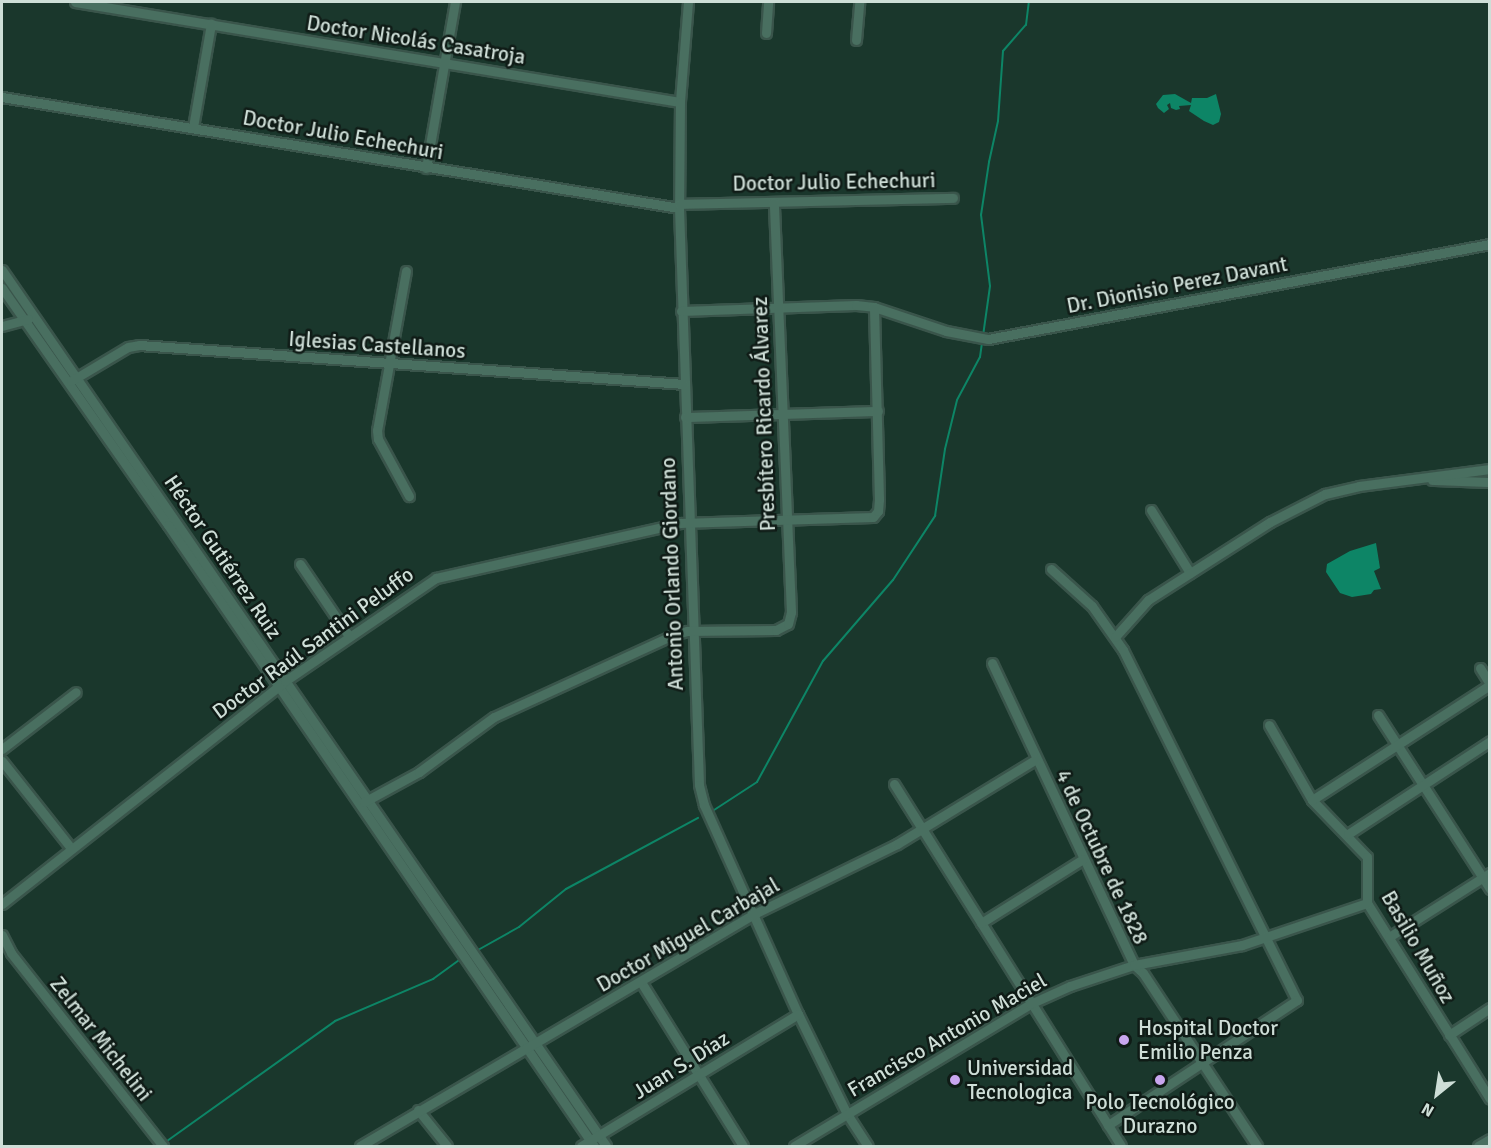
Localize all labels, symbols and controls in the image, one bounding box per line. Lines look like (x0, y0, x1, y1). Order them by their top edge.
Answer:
street label: Doctor Nicolás Casatroja (305, 10, 527, 70)
street label: Doctor Julio Echechuri (241, 105, 445, 165)
street label: Doctor Julio Echechuri (732, 168, 936, 196)
street label: Dr. Dionisio Perez Davant (1065, 251, 1289, 319)
street label: Presbítero Ricardo Álvarez (747, 296, 781, 532)
street label: Iglesias Castellanos (288, 326, 466, 364)
street label: Antonio Orlando Giordano (655, 457, 689, 691)
street label: Héctor Gutiérrez Ruiz (159, 470, 287, 644)
street label: Doctor Raúl Santini Peluffo (208, 562, 418, 724)
street label: 4 de Octubre de 1828 (1050, 766, 1154, 948)
street label: Doctor Miguel Carbajal (592, 872, 784, 998)
street label: Basilio Muñoz (1376, 886, 1460, 1008)
street label: Francisco Antonio Maciel (843, 968, 1051, 1102)
street label: Zelmar Michelini (45, 972, 157, 1106)
place label: Hospital Doctor Emilio Penza (1138, 1015, 1278, 1065)
street label: Juan S. Díaz (628, 1025, 734, 1105)
marker: Hospital Doctor Emilio Penza (1115, 1031, 1133, 1049)
place label: Universidad Tecnologica (967, 1055, 1073, 1105)
north arrow (1407, 1064, 1467, 1124)
marker: Universidad Tecnologica (948, 1073, 962, 1087)
marker: Polo Tecnológico Durazno (1153, 1073, 1167, 1087)
place label: Polo Tecnológico Durazno (1085, 1089, 1235, 1139)
text: N (1418, 1098, 1438, 1121)

